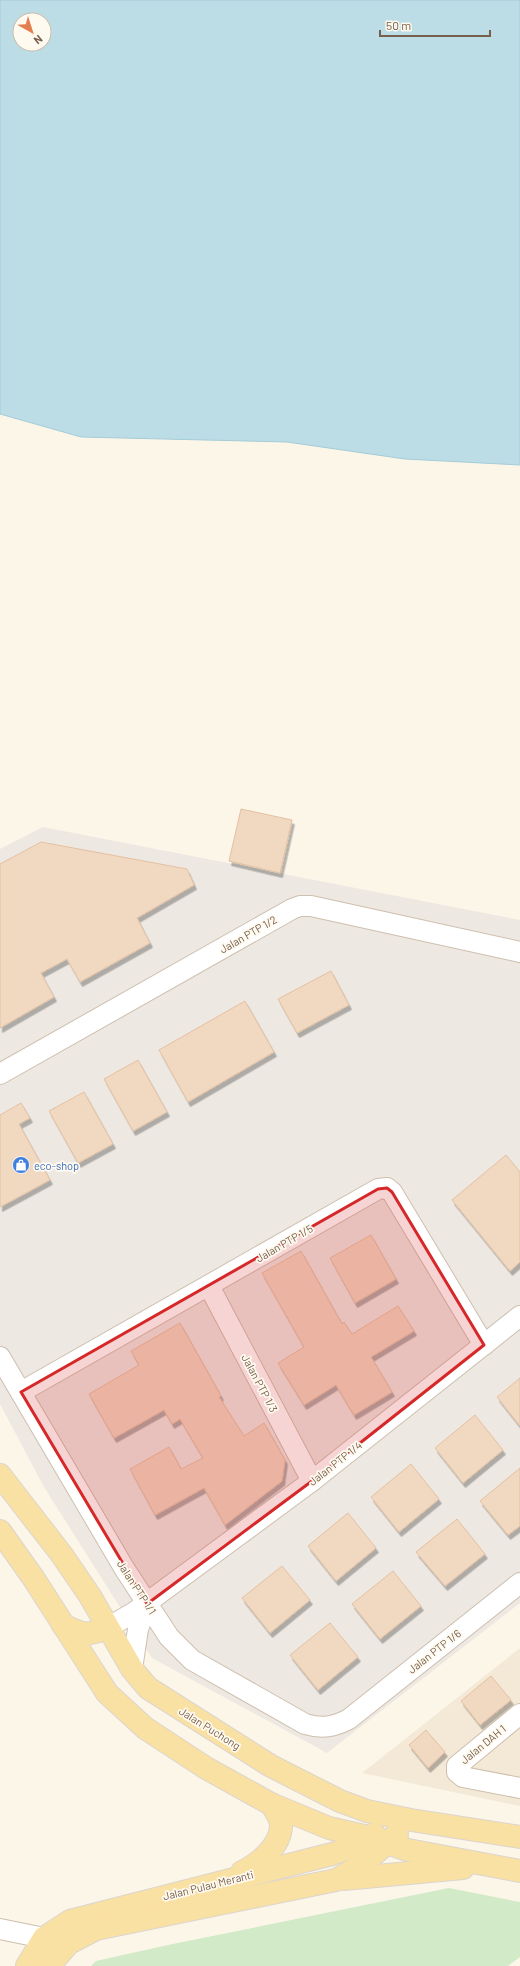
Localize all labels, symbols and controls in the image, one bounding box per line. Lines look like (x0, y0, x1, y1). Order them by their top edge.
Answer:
north arrow (12, 12, 52, 52)
scale bar (380, 12, 490, 38)
text: 50 m (386, 18, 411, 32)
text: N (32, 33, 46, 48)
street label: Jalan PTP 1/2 (217, 912, 279, 956)
shop icon: eco-shop (11, 1155, 31, 1175)
place label: eco-shop (34, 1159, 79, 1172)
street label: Jalan PTP 1/5 (253, 1221, 315, 1265)
street label: Jalan PTP 1/3 (239, 1352, 281, 1414)
street label: Jalan PTP 1/4 (306, 1438, 364, 1488)
street label: Jalan PTP 1/1 (115, 1558, 159, 1616)
street label: Jalan PTP 1/6 (405, 1626, 463, 1676)
street label: Jalan Puchong (177, 1704, 243, 1752)
street label: Jalan DAH 1 (458, 1722, 508, 1766)
street label: Jalan Pulau Meranti (161, 1867, 255, 1903)

